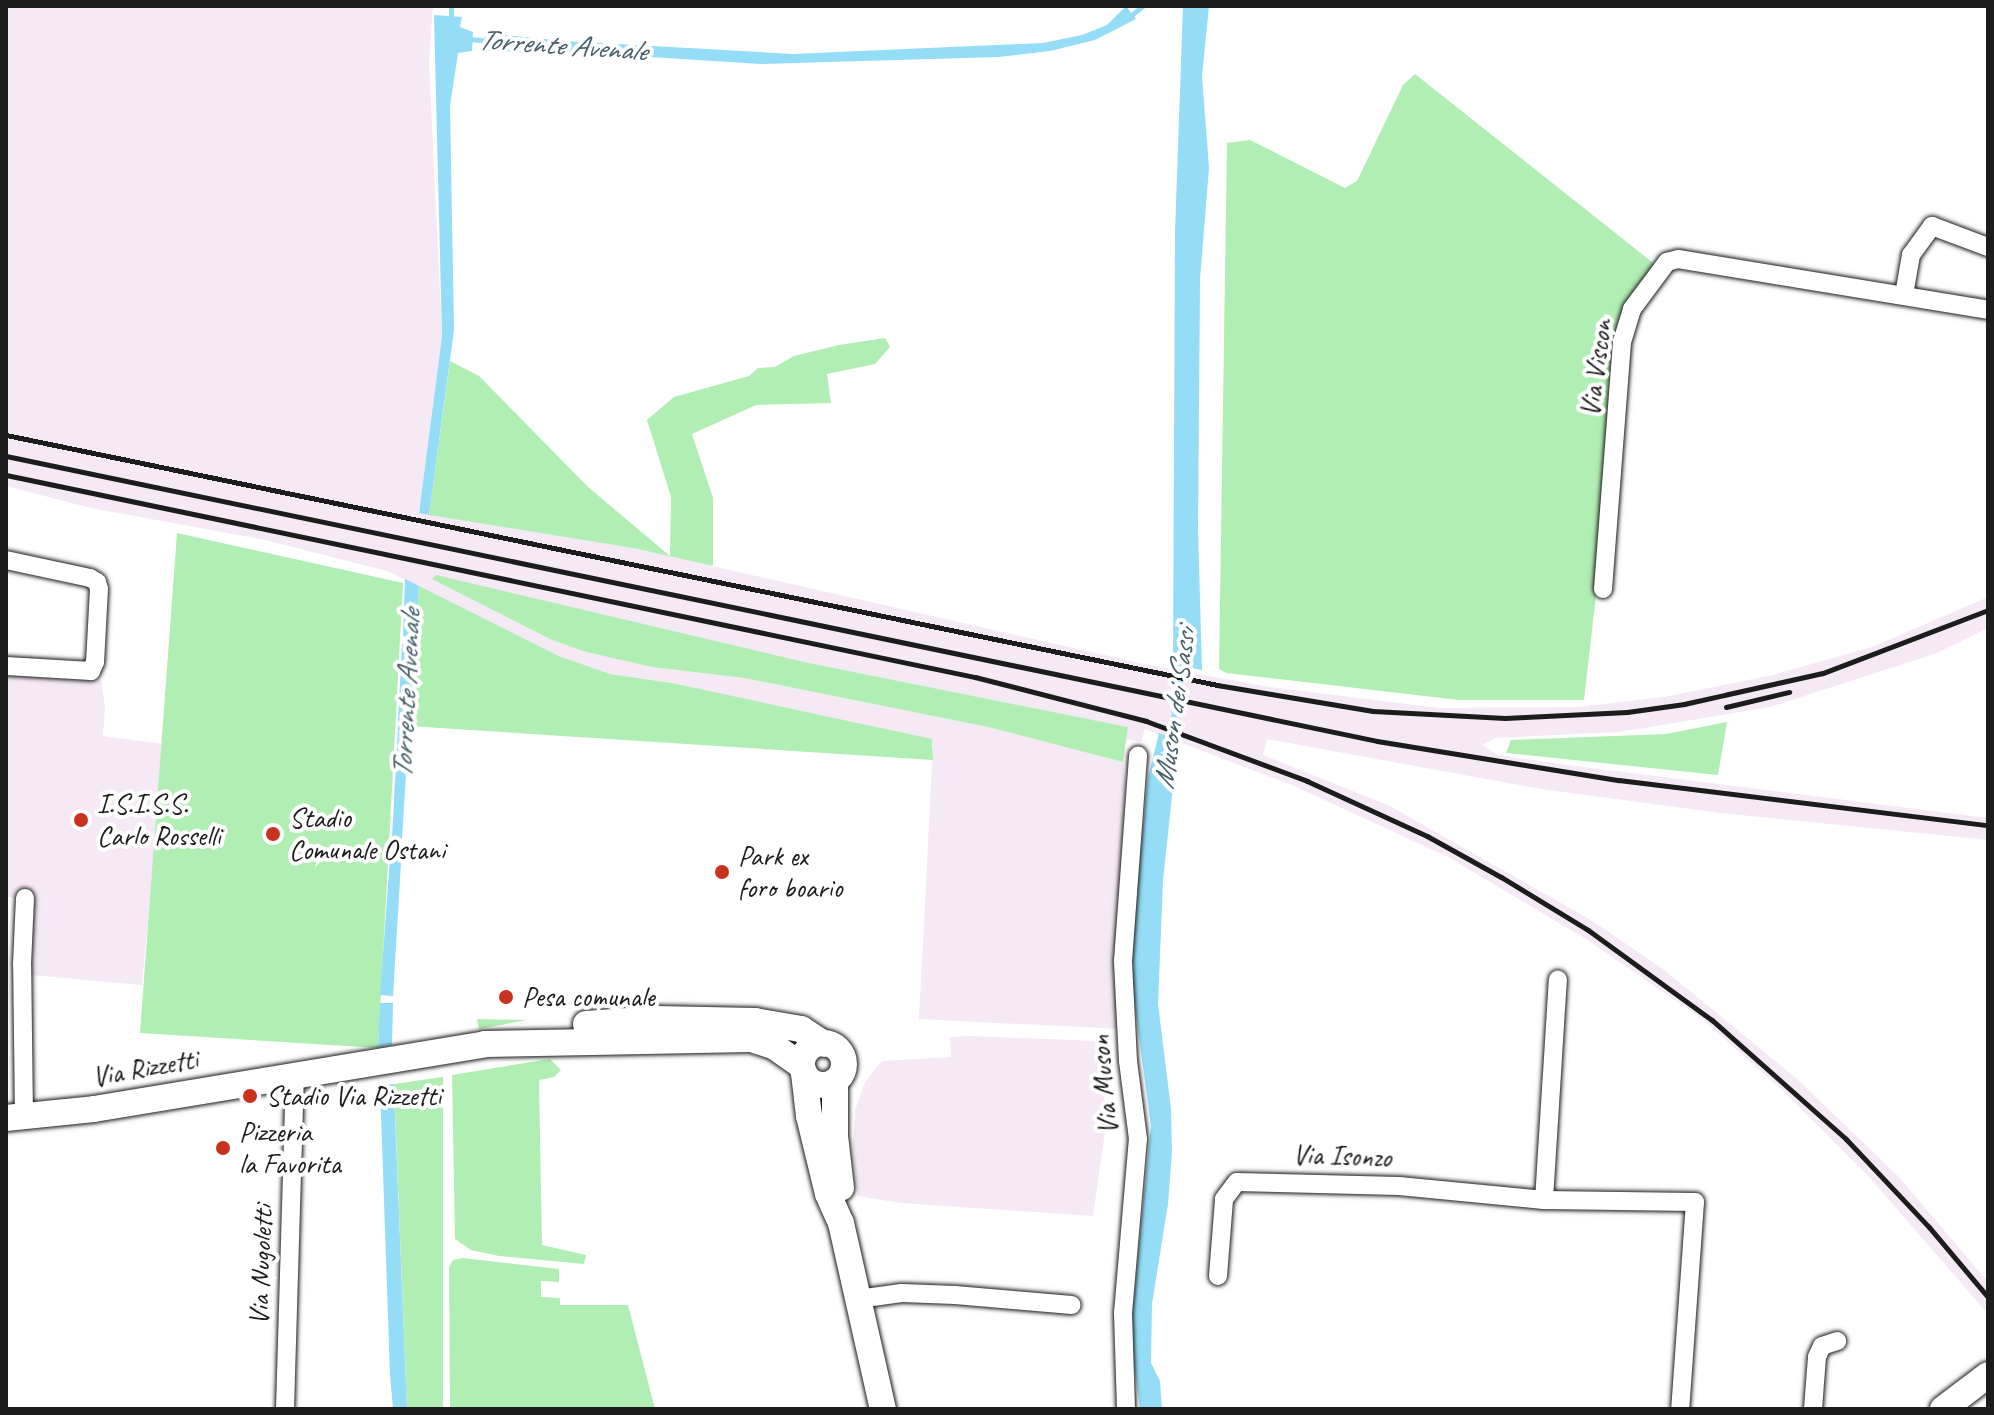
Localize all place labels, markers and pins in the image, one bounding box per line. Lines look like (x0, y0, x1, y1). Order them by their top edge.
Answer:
place label: I.S.I.S.S. Carlo Rosselli (97, 787, 221, 853)
place label: Stadio Comunale Ostani (289, 801, 446, 867)
marker: I.S.I.S.S. Carlo Rosselli (72, 811, 90, 829)
marker: Stadio Comunale Ostani (264, 825, 282, 843)
place label: Park ex foro boario (738, 839, 841, 905)
marker: Park ex foro boario (713, 863, 731, 881)
place label: Pesa comunale (522, 980, 656, 1014)
marker: Pesa comunale (497, 988, 515, 1006)
place label: Stadio Via Rizzetti (266, 1079, 442, 1113)
marker: Stadio Via Rizzetti (241, 1087, 259, 1105)
place label: Pizzeria la Favorita (239, 1115, 342, 1181)
marker: Pizzeria la Favorita (214, 1139, 232, 1157)

